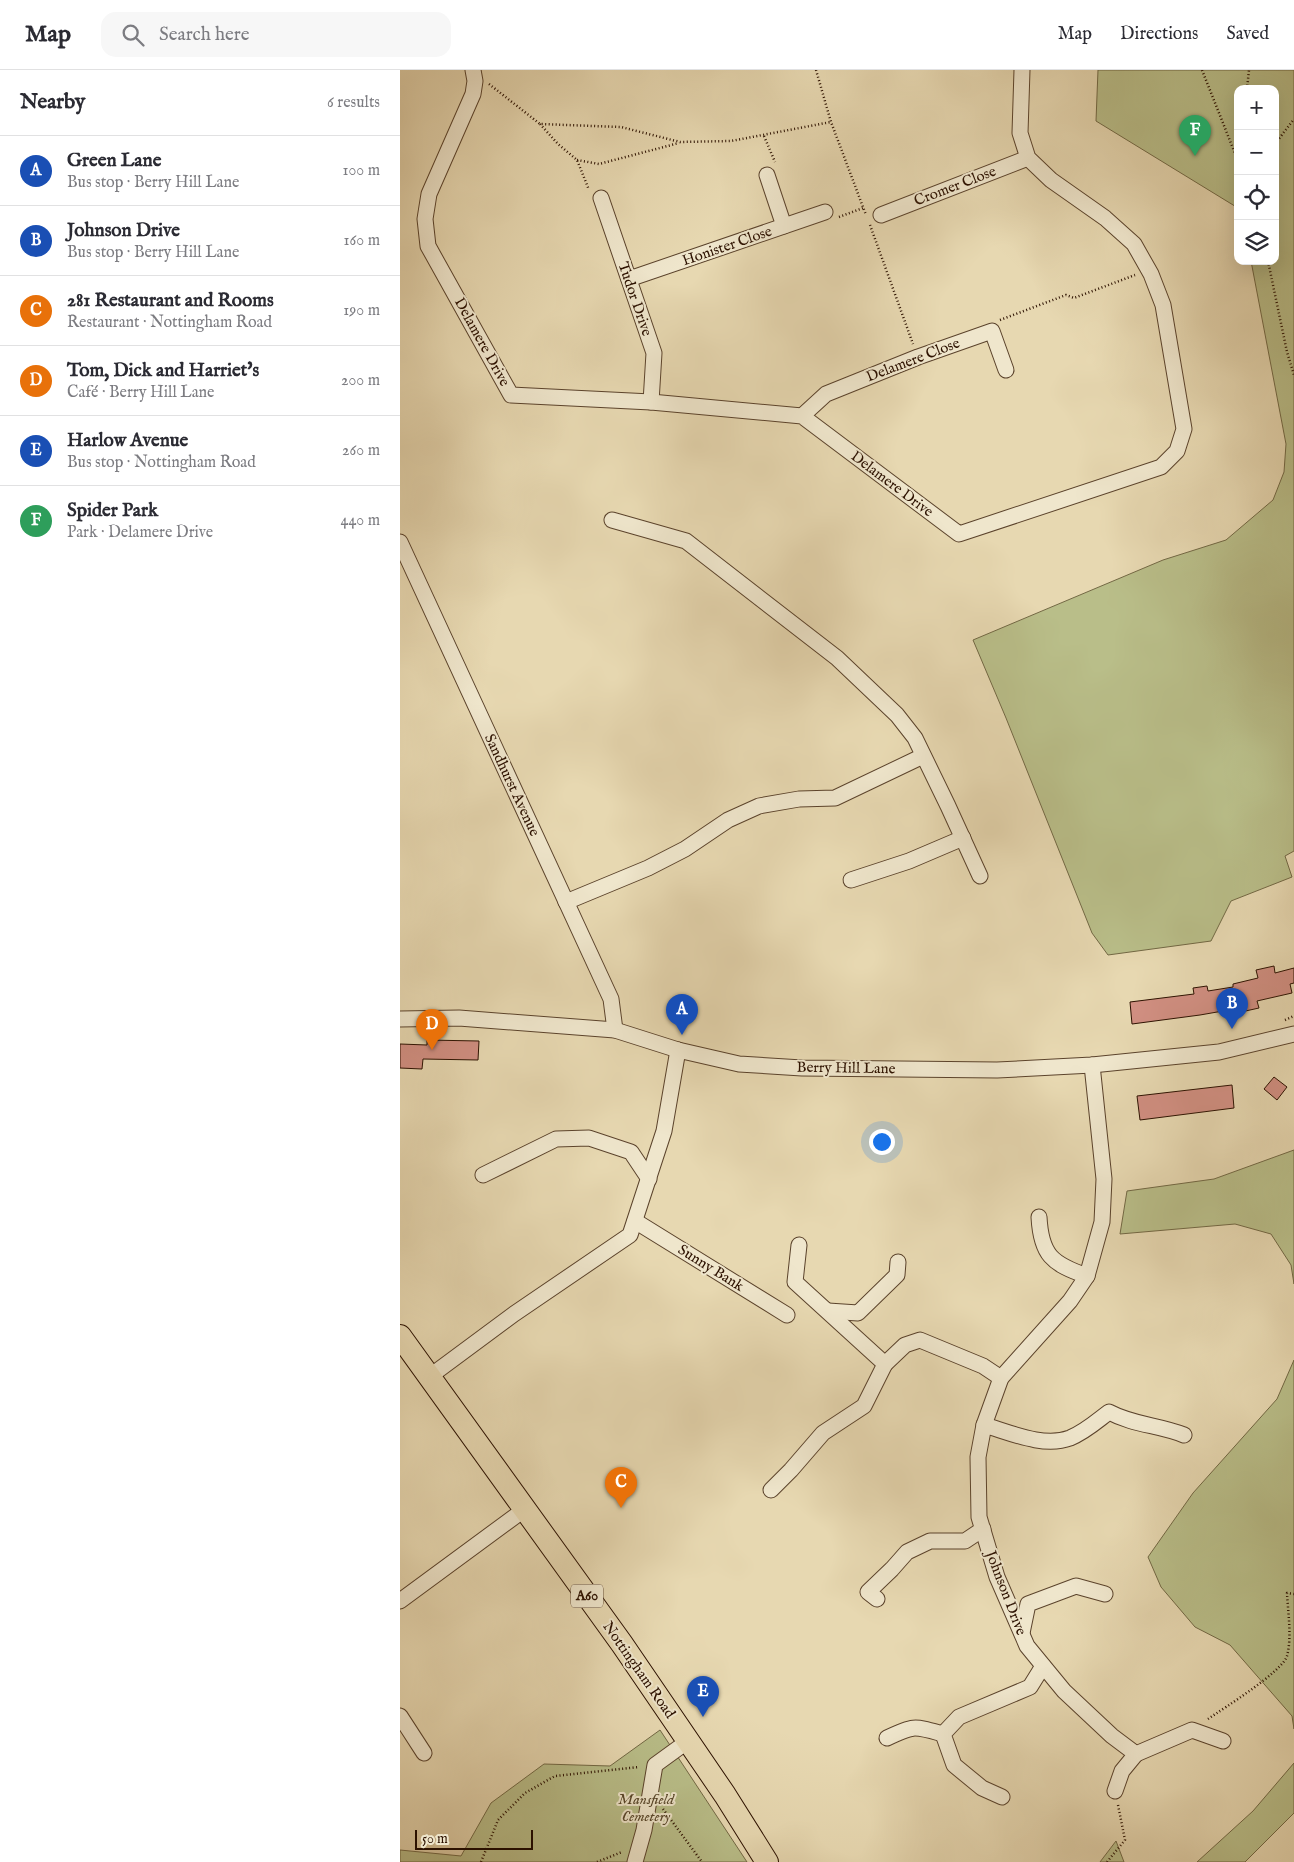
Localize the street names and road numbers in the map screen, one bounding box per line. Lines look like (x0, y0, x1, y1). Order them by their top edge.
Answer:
street label: Cromer Close (911, 162, 999, 210)
street label: Honister Close (680, 222, 775, 270)
street label: Tudor Drive (613, 259, 657, 339)
street label: Delamere Drive (450, 294, 514, 390)
street label: Delamere Close (864, 333, 963, 387)
street label: Delamere Drive (847, 447, 937, 521)
street label: Sandhurst Avenue (480, 731, 544, 839)
street label: Berry Hill Lane (796, 1058, 896, 1078)
street label: Sunny Bank (674, 1240, 748, 1296)
street label: Johnson Drive (980, 1546, 1031, 1638)
road number: A60 (571, 1584, 603, 1608)
street label: Nottingham Road (598, 1618, 680, 1723)

